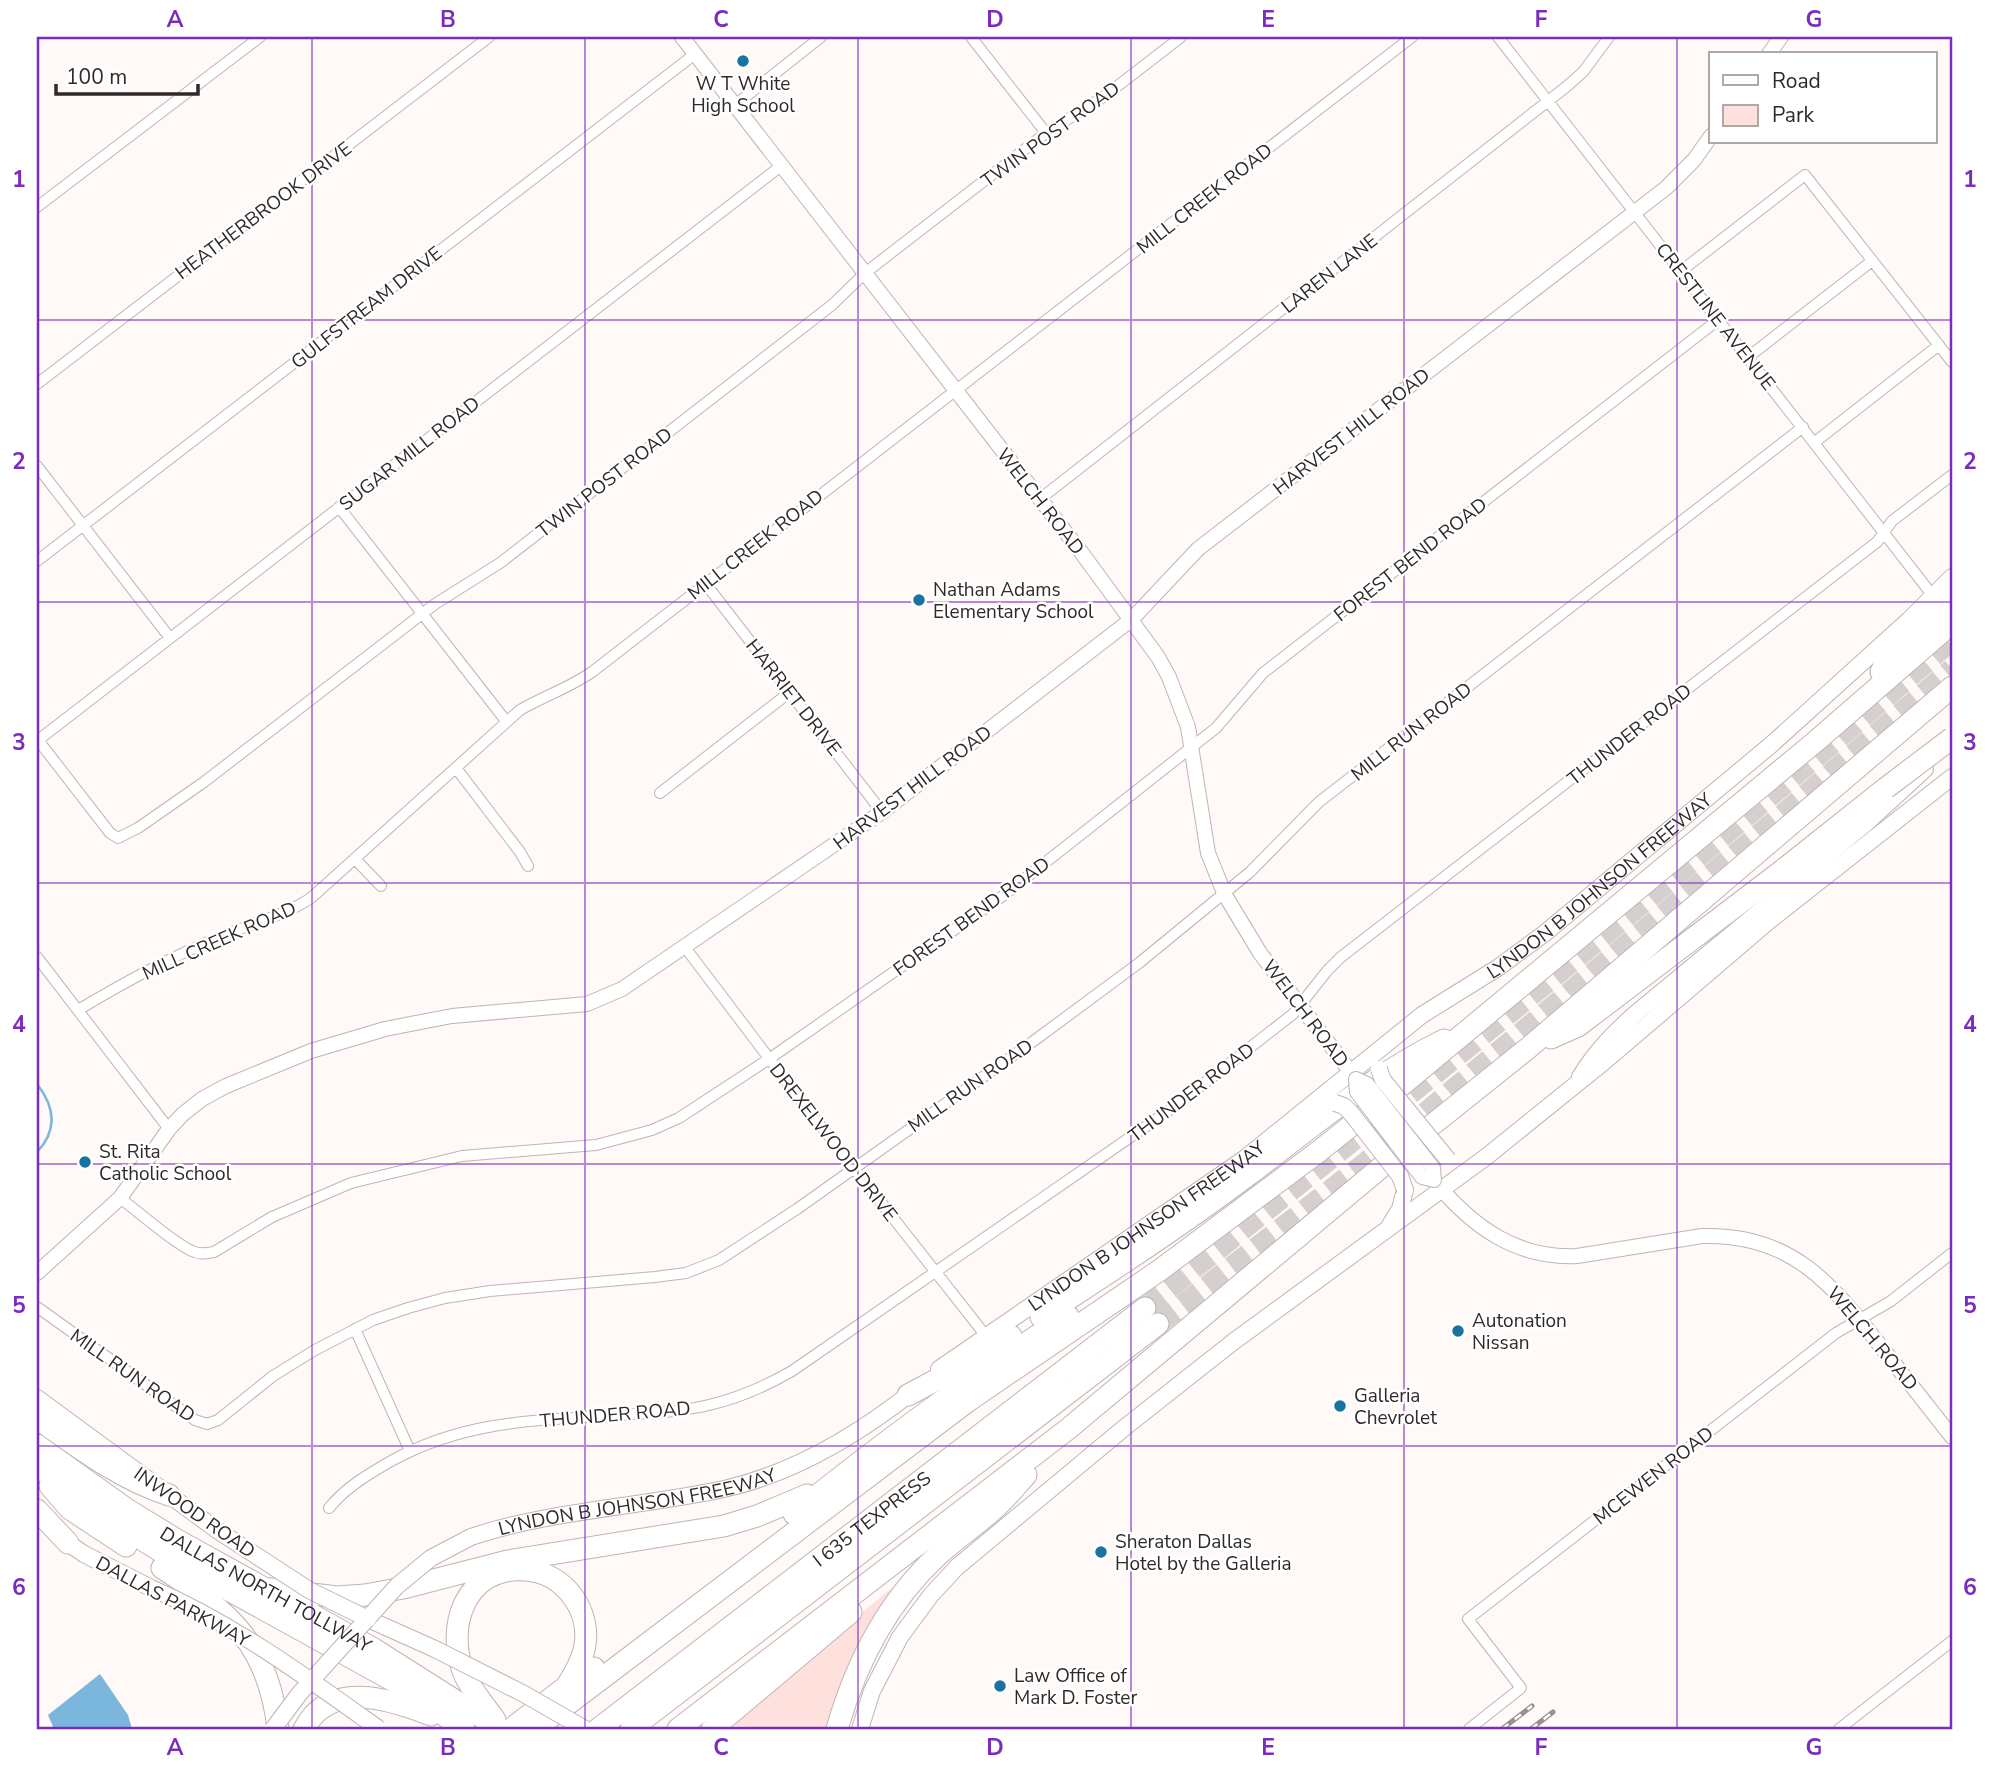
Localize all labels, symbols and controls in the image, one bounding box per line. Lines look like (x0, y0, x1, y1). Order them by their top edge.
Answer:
text: A (166, 4, 184, 35)
text: B (440, 4, 456, 35)
text: C (713, 4, 729, 35)
text: D (986, 4, 1004, 35)
text: E (1261, 4, 1275, 35)
text: F (1535, 4, 1548, 35)
text: G (1806, 4, 1822, 35)
scale bar (56, 52, 198, 96)
legend (1709, 52, 1937, 144)
marker: W T White High School (735, 53, 751, 69)
text: 100 m (66, 63, 127, 91)
text: Road (1772, 67, 1821, 95)
place label: W T White High School (691, 71, 795, 119)
street label: TWIN POST ROAD (976, 76, 1125, 194)
text: Park (1772, 101, 1814, 129)
street label: HEATHERBROOK DRIVE (170, 136, 357, 286)
street label: MILL CREEK ROAD (1131, 137, 1278, 260)
text: 1 (12, 164, 26, 195)
text: 1 (1963, 164, 1977, 195)
street label: LAREN LANE (1276, 228, 1383, 320)
street label: CRESTLINE AVENUE (1649, 238, 1781, 396)
street label: GULFSTREAM DRIVE (286, 241, 448, 375)
street label: HARVEST HILL ROAD (1268, 362, 1435, 501)
street label: SUGAR MILL ROAD (334, 391, 486, 517)
street label: TWIN POST ROAD (531, 422, 678, 544)
street label: WELCH ROAD (990, 443, 1090, 560)
text: 2 (12, 446, 26, 477)
text: 2 (1963, 446, 1977, 477)
street label: MILL CREEK ROAD (682, 483, 829, 606)
street label: FOREST BEND ROAD (1329, 492, 1493, 628)
place label: Nathan Adams Elementary School (933, 577, 1094, 625)
marker: Nathan Adams Elementary School (911, 592, 927, 608)
street label: HARRIET DRIVE (739, 634, 847, 761)
street label: MILL RUN ROAD (1346, 676, 1478, 787)
street label: THUNDER ROAD (1562, 678, 1697, 792)
street label: HARVEST HILL ROAD (828, 720, 997, 856)
text: 3 (12, 727, 26, 758)
text: 3 (1963, 727, 1977, 758)
street label: LYNDON B JOHNSON FREEWAY (1482, 787, 1718, 985)
street label: FOREST BEND ROAD (888, 851, 1055, 983)
street label: MILL CREEK ROAD (138, 895, 300, 987)
street label: WELCH ROAD (1256, 954, 1354, 1073)
text: 4 (12, 1009, 26, 1040)
text: 4 (1963, 1009, 1977, 1040)
street label: MILL RUN ROAD (903, 1033, 1038, 1139)
street label: THUNDER ROAD (1123, 1037, 1260, 1149)
street label: DREXELWOOD DRIVE (763, 1058, 903, 1227)
street label: LYNDON B JOHNSON FREEWAY (1023, 1135, 1271, 1318)
place label: St. Rita Catholic School (99, 1139, 232, 1187)
marker: St. Rita Catholic School (77, 1154, 93, 1170)
street label: WELCH ROAD (1821, 1281, 1924, 1396)
text: 5 (12, 1290, 26, 1321)
text: 5 (1963, 1290, 1977, 1321)
place label: Autonation Nissan (1472, 1308, 1567, 1356)
street label: MILL RUN ROAD (65, 1323, 200, 1429)
marker: Autonation Nissan (1450, 1323, 1466, 1339)
place label: Galleria Chevrolet (1354, 1383, 1437, 1431)
street label: THUNDER ROAD (539, 1395, 692, 1435)
marker: Galleria Chevrolet (1332, 1398, 1348, 1414)
street label: MCEWEN ROAD (1588, 1421, 1719, 1531)
street label: INWOOD ROAD (129, 1461, 260, 1564)
street label: LYNDON B JOHNSON FREEWAY (495, 1462, 781, 1542)
street label: I 635 TEXPRESS (808, 1466, 936, 1573)
street label: DALLAS NORTH TOLLWAY (155, 1521, 377, 1659)
place label: Sheraton Dallas Hotel by the Galleria (1115, 1529, 1292, 1577)
marker: Sheraton Dallas Hotel by the Galleria (1093, 1544, 1109, 1560)
street label: DALLAS PARKWAY (91, 1550, 255, 1654)
text: 6 (12, 1572, 26, 1603)
text: 6 (1963, 1572, 1977, 1603)
place label: Law Office of Mark D. Foster (1014, 1663, 1137, 1711)
marker: Law Office of Mark D. Foster (992, 1678, 1008, 1694)
text: A (166, 1732, 184, 1763)
text: B (440, 1732, 456, 1763)
text: C (713, 1732, 729, 1763)
text: D (986, 1732, 1004, 1763)
text: E (1261, 1732, 1275, 1763)
text: F (1535, 1732, 1548, 1763)
text: G (1806, 1732, 1822, 1763)

